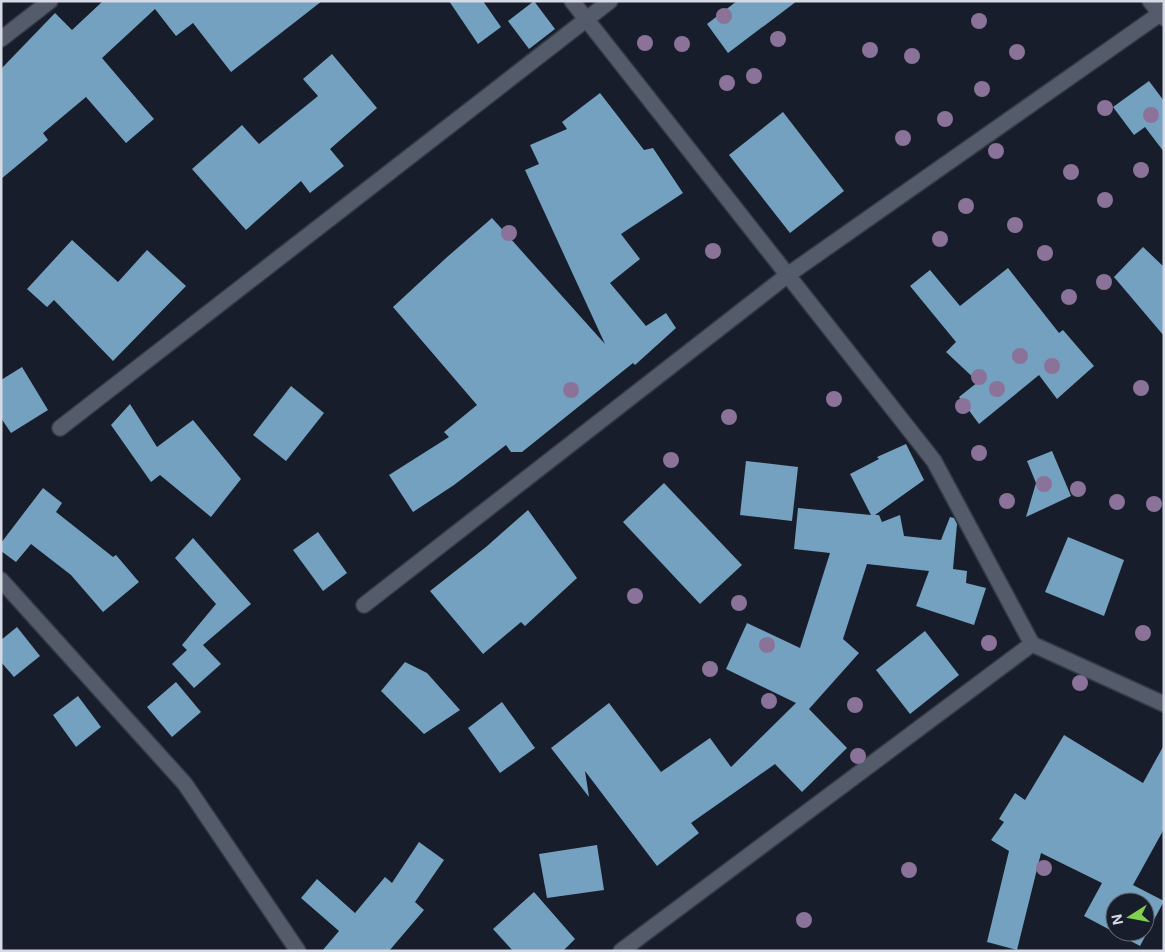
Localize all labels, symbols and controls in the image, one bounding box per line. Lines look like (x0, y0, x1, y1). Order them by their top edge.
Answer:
north arrow (1105, 892, 1155, 942)
text: N (1107, 913, 1126, 926)

